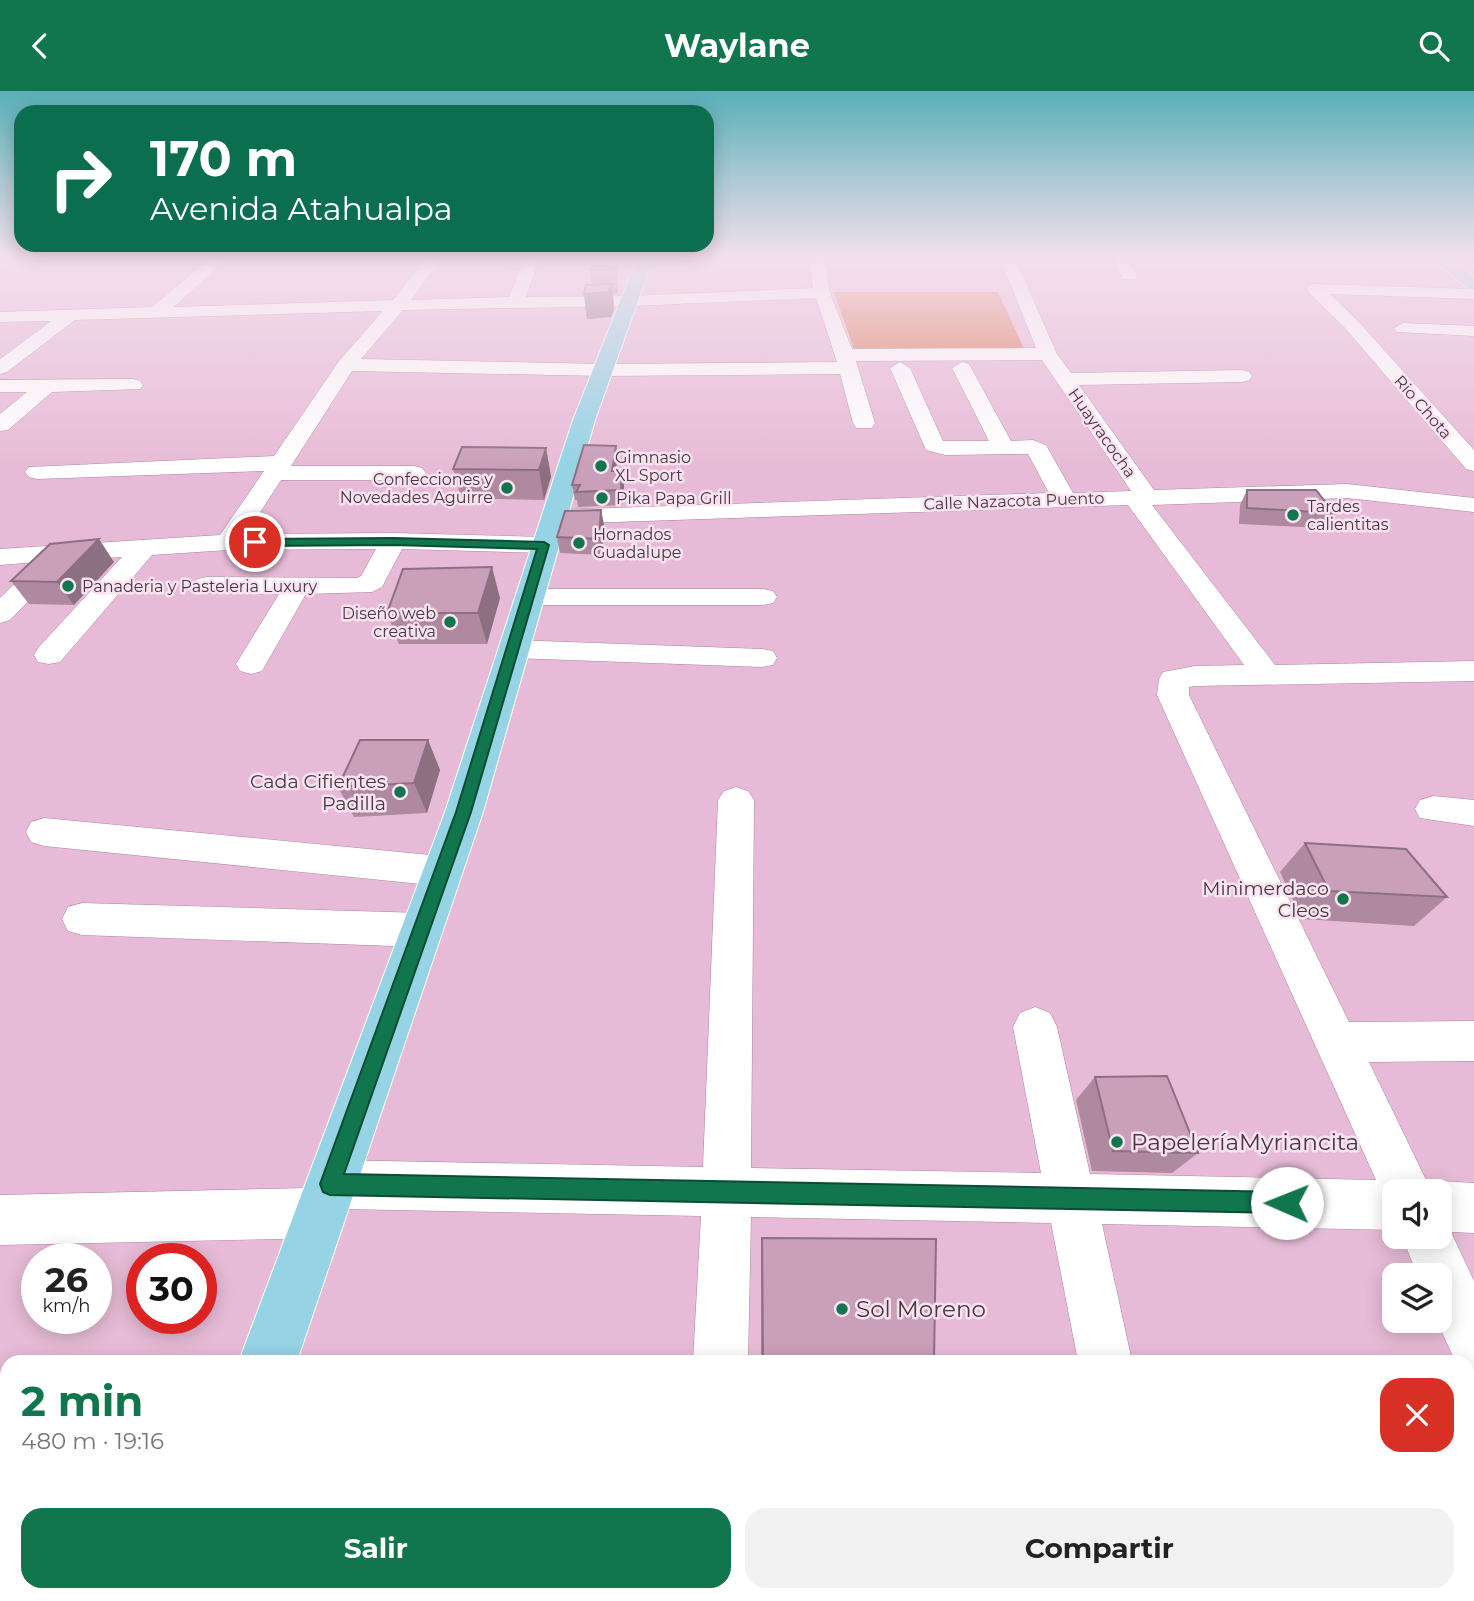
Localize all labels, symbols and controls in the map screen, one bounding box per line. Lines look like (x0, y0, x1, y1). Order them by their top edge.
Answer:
text: Waylane (664, 26, 810, 65)
icon: back (21, 27, 59, 65)
icon: search (1415, 27, 1453, 65)
text: 170 m (150, 129, 297, 188)
icon: right (35, 133, 126, 224)
text: Avenida Atahualpa (150, 189, 453, 228)
street label: Rio Chota (1390, 371, 1456, 443)
street label: Huayracocha (1064, 385, 1140, 481)
place label: Gimnasio XL Sport (615, 448, 691, 485)
marker: Gimnasio XL Sport (593, 458, 609, 474)
place label: Confecciones y Novedades Aguirre (340, 470, 493, 507)
marker: Confecciones y Novedades Aguirre (499, 480, 515, 496)
street label: Calle Nazacota Puento (923, 488, 1105, 514)
place label: Pika Papa Grill (616, 489, 732, 508)
marker: Pika Papa Grill (594, 490, 610, 506)
place label: Tardes calientitas (1307, 497, 1389, 534)
marker: Tardes calientitas (1285, 507, 1301, 523)
pin (225, 512, 285, 572)
icon: arrive (236, 523, 274, 561)
place label: Hornados Guadalupe (593, 525, 681, 562)
marker: Hornados Guadalupe (571, 535, 587, 551)
place label: Panaderia y Pasteleria Luxury (82, 577, 318, 596)
marker: Panaderia y Pasteleria Luxury (60, 578, 76, 594)
place label: Diseño web creativa (342, 604, 436, 641)
marker: Diseño web creativa (442, 614, 458, 630)
place label: Cada Cifientes Padilla (250, 770, 386, 815)
marker: Cada Cifientes Padilla (392, 784, 408, 800)
place label: Minimerdaco Cleos (1202, 877, 1329, 922)
marker: Minimerdaco Cleos (1335, 891, 1351, 907)
place label: PapeleríaMyriancita (1131, 1128, 1359, 1156)
marker: PapeleríaMyriancita (1109, 1134, 1125, 1150)
position arrow (1250, 1166, 1324, 1240)
map controls (1382, 1179, 1452, 1333)
button: sound (1382, 1179, 1452, 1249)
speed limit sign: 30 (126, 1243, 217, 1334)
text: 26 (45, 1258, 88, 1301)
button: layers (1382, 1263, 1452, 1333)
text: km/h (42, 1295, 91, 1317)
place label: Sol Moreno (856, 1295, 986, 1323)
marker: Sol Moreno (834, 1301, 850, 1317)
text: 2 min (21, 1375, 143, 1427)
button: close (1380, 1378, 1454, 1452)
text: 480 m · 19:16 (21, 1427, 164, 1455)
button: Salir (21, 1508, 731, 1588)
button: Compartir (745, 1508, 1454, 1588)

